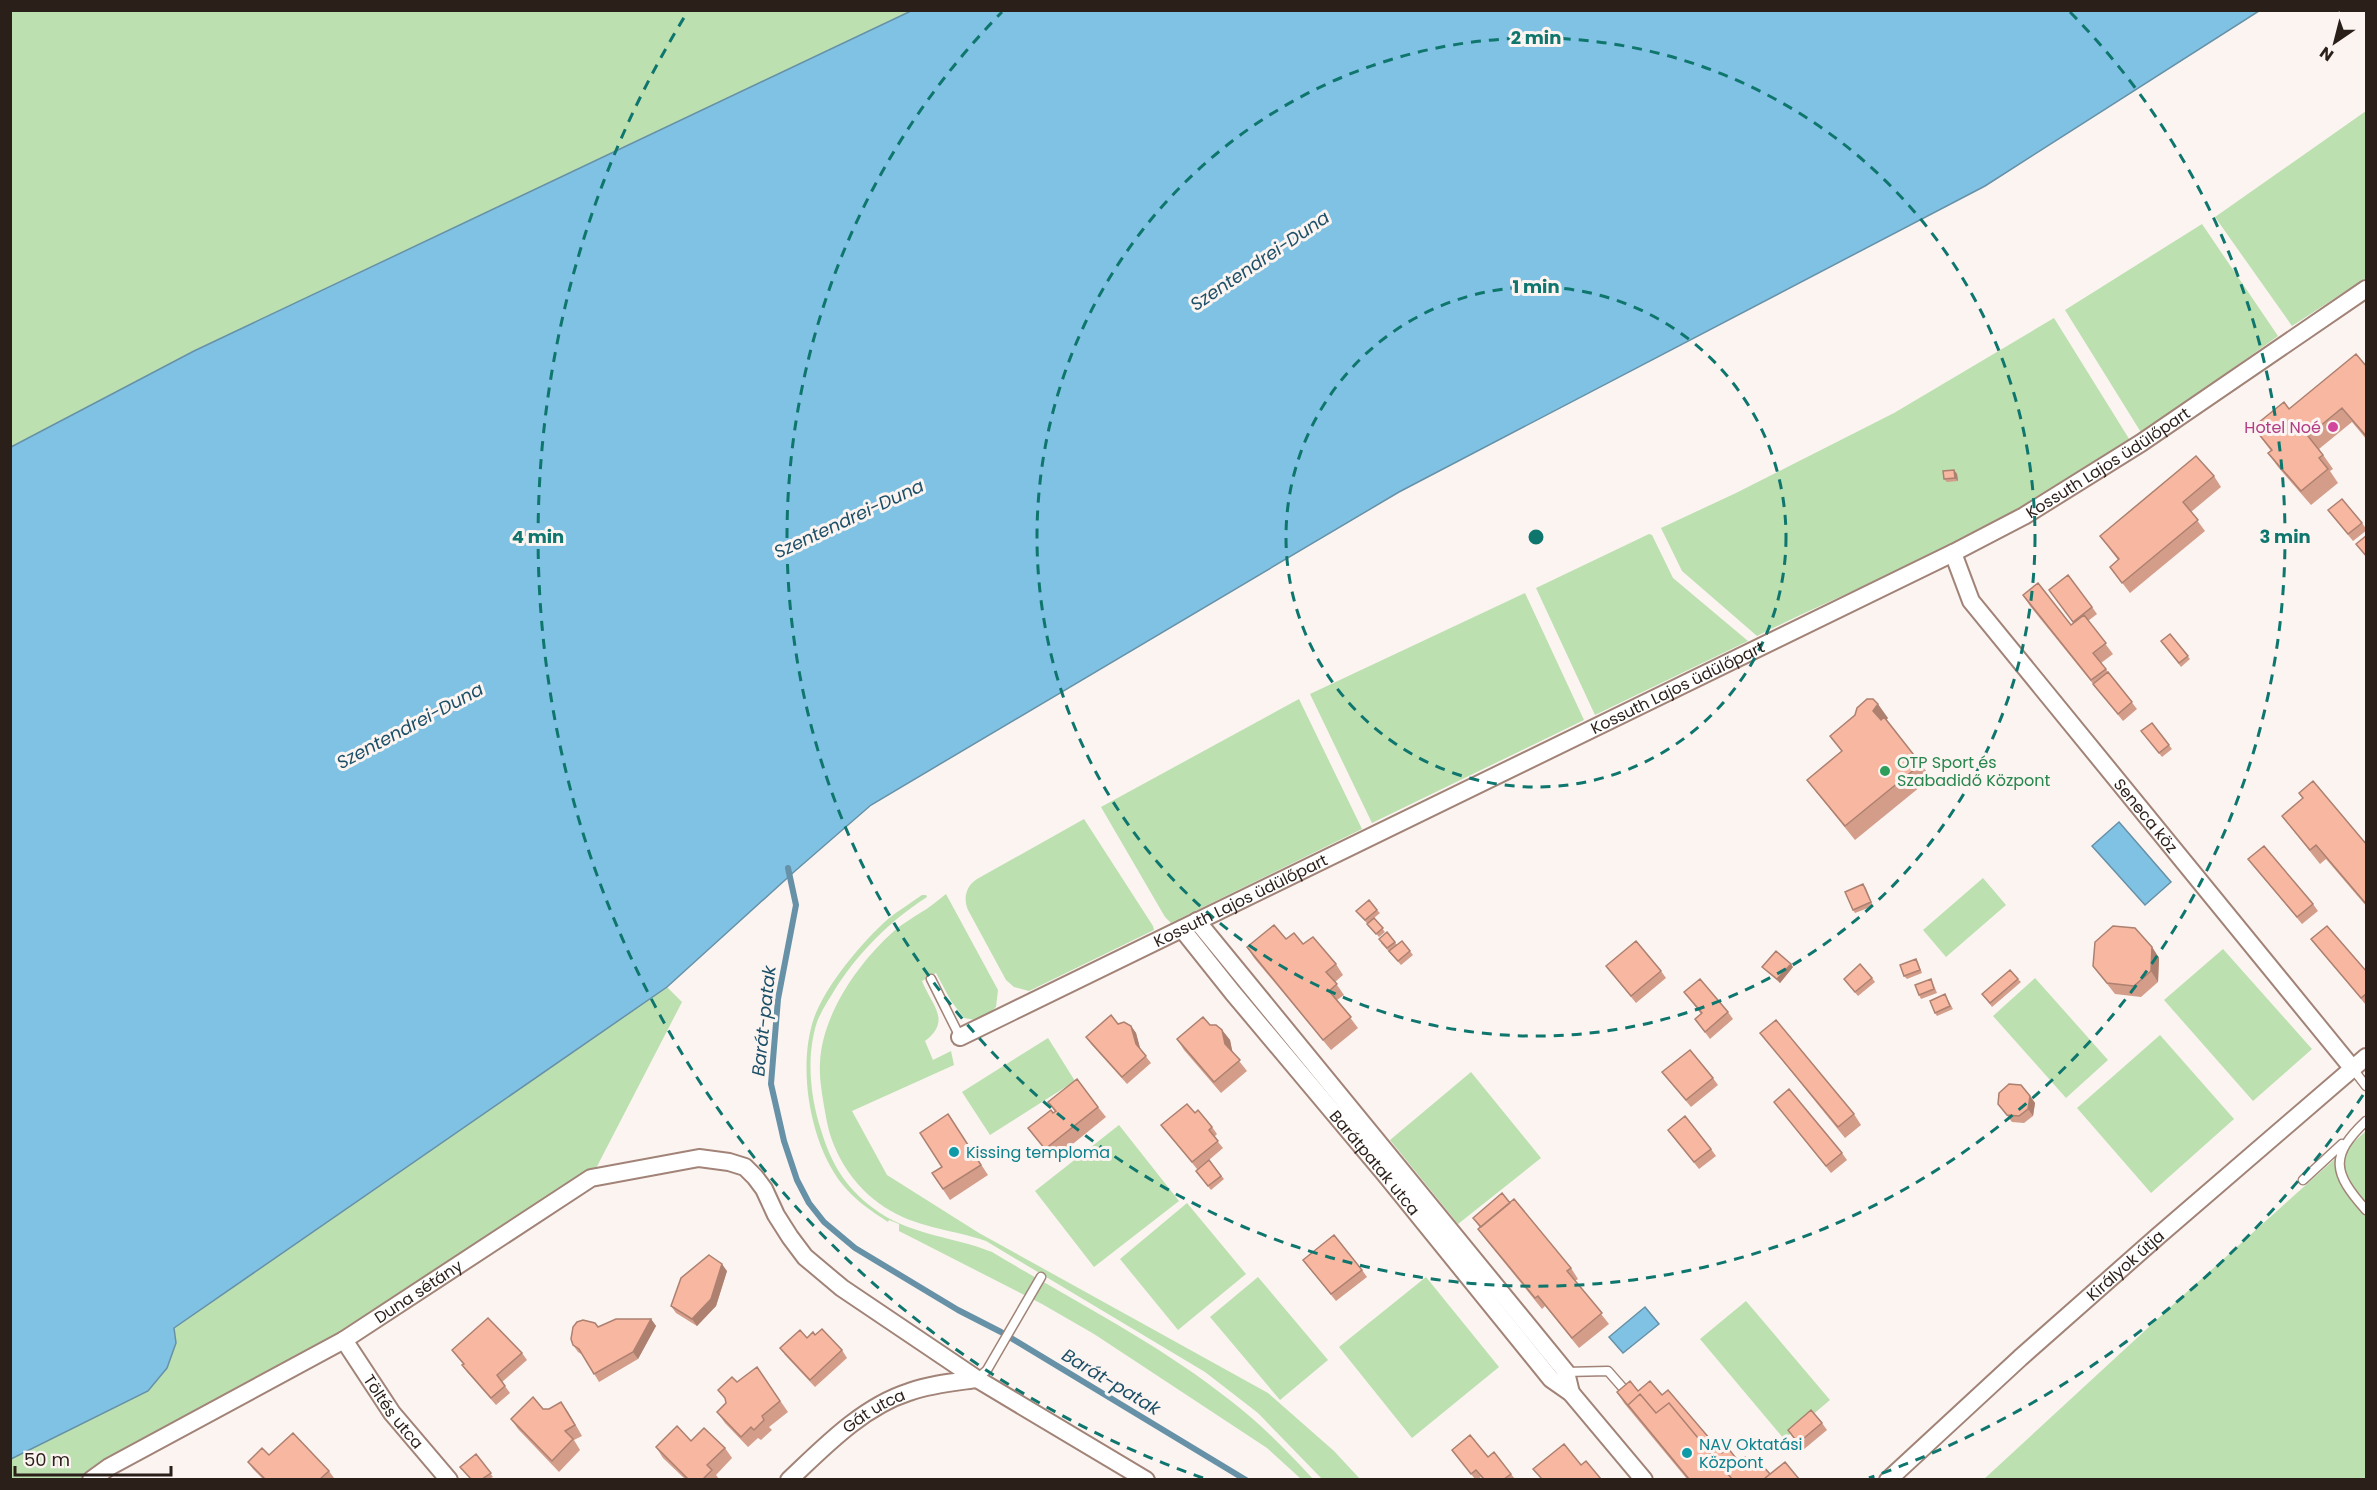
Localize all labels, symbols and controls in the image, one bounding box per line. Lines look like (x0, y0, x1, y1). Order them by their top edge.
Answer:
north arrow (2305, 12, 2365, 72)
text: 2 min (1511, 25, 1561, 50)
text: N (2315, 41, 2338, 67)
water label: Szentendrei-Duna (1185, 205, 1334, 316)
text: 1 min (1512, 274, 1560, 299)
street label: Kossuth Lajos üdülőpart (2021, 402, 2195, 524)
place label: Hotel Noé (2244, 416, 2321, 439)
marker: Hotel Noé (2326, 420, 2340, 434)
water label: Szentendrei-Duna (770, 473, 928, 564)
text: 4 min (512, 524, 564, 549)
text: 3 min (2259, 524, 2311, 549)
centre of rings (1526, 527, 1546, 547)
street label: Kossuth Lajos üdülőpart (1587, 636, 1768, 740)
water label: Szentendrei-Duna (332, 676, 488, 775)
place label: OTP Sport és Szabadidő Központ (1897, 751, 2051, 792)
marker: OTP Sport és Szabadidő Központ (1878, 764, 1892, 778)
street label: Seneca köz (2108, 774, 2183, 858)
street label: Kossuth Lajos üdülőpart (1150, 849, 1332, 953)
water label: Barát-patak (745, 964, 782, 1077)
street label: Barátpatak utca (1324, 1105, 1425, 1221)
place label: Kissing temploma (966, 1141, 1110, 1164)
marker: Kissing temploma (947, 1145, 961, 1159)
street label: Királyok útja (2082, 1225, 2169, 1306)
street label: Duna sétány (370, 1254, 467, 1329)
water label: Barát-patak (1057, 1342, 1166, 1421)
street label: Töltés utca (358, 1370, 429, 1454)
street label: Gát utca (838, 1383, 909, 1439)
place label: NAV Oktatási Központ (1699, 1433, 1803, 1474)
scale bar (15, 1439, 171, 1477)
marker: NAV Oktatási Központ (1680, 1446, 1694, 1460)
text: 50 m (24, 1447, 70, 1472)

